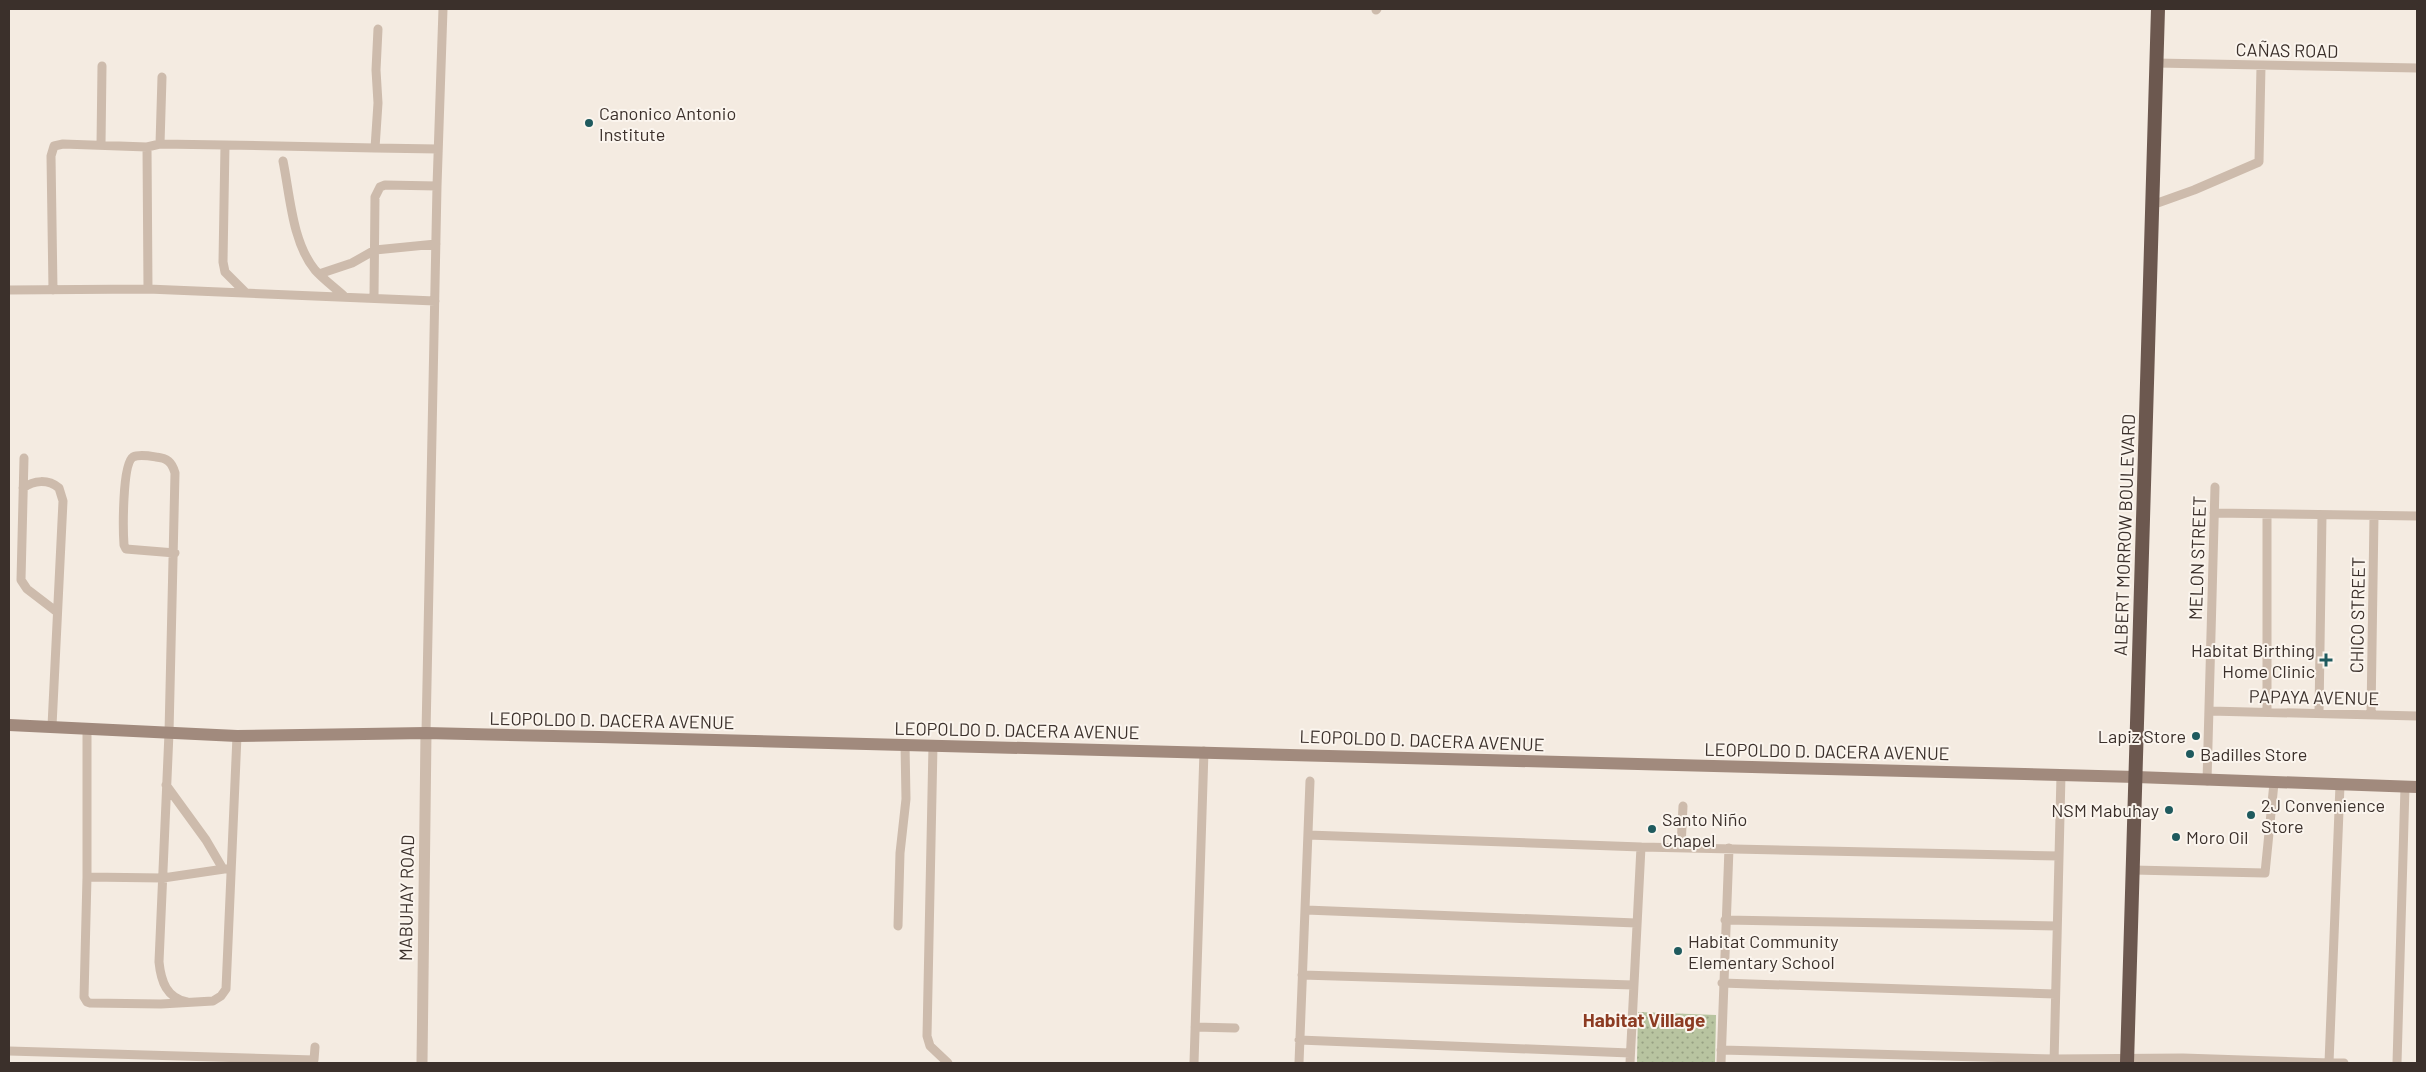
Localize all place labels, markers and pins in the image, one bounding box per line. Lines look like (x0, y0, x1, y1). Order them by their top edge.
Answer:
place label: Canonico Antonio Institute (599, 102, 736, 145)
marker: Canonico Antonio Institute (583, 117, 595, 129)
place label: Habitat Birthing Home Clinic (2191, 639, 2315, 682)
marker: Habitat Birthing Home Clinic (2319, 653, 2333, 667)
place label: Lapiz Store (2098, 725, 2186, 747)
marker: Lapiz Store (2190, 730, 2202, 742)
place label: Badilles Store (2200, 743, 2307, 765)
marker: Badilles Store (2184, 748, 2196, 760)
place label: 2J Convenience Store (2261, 794, 2385, 837)
place label: NSM Mabuhay (2051, 799, 2159, 821)
marker: NSM Mabuhay (2163, 804, 2175, 816)
place label: Santo Niño Chapel (1662, 808, 1747, 851)
marker: 2J Convenience Store (2245, 809, 2257, 821)
marker: Santo Niño Chapel (1646, 823, 1658, 835)
place label: Moro Oil (2186, 826, 2248, 848)
marker: Moro Oil (2170, 831, 2182, 843)
place label: Habitat Community Elementary School (1688, 930, 1839, 973)
marker: Habitat Community Elementary School (1672, 945, 1684, 957)

